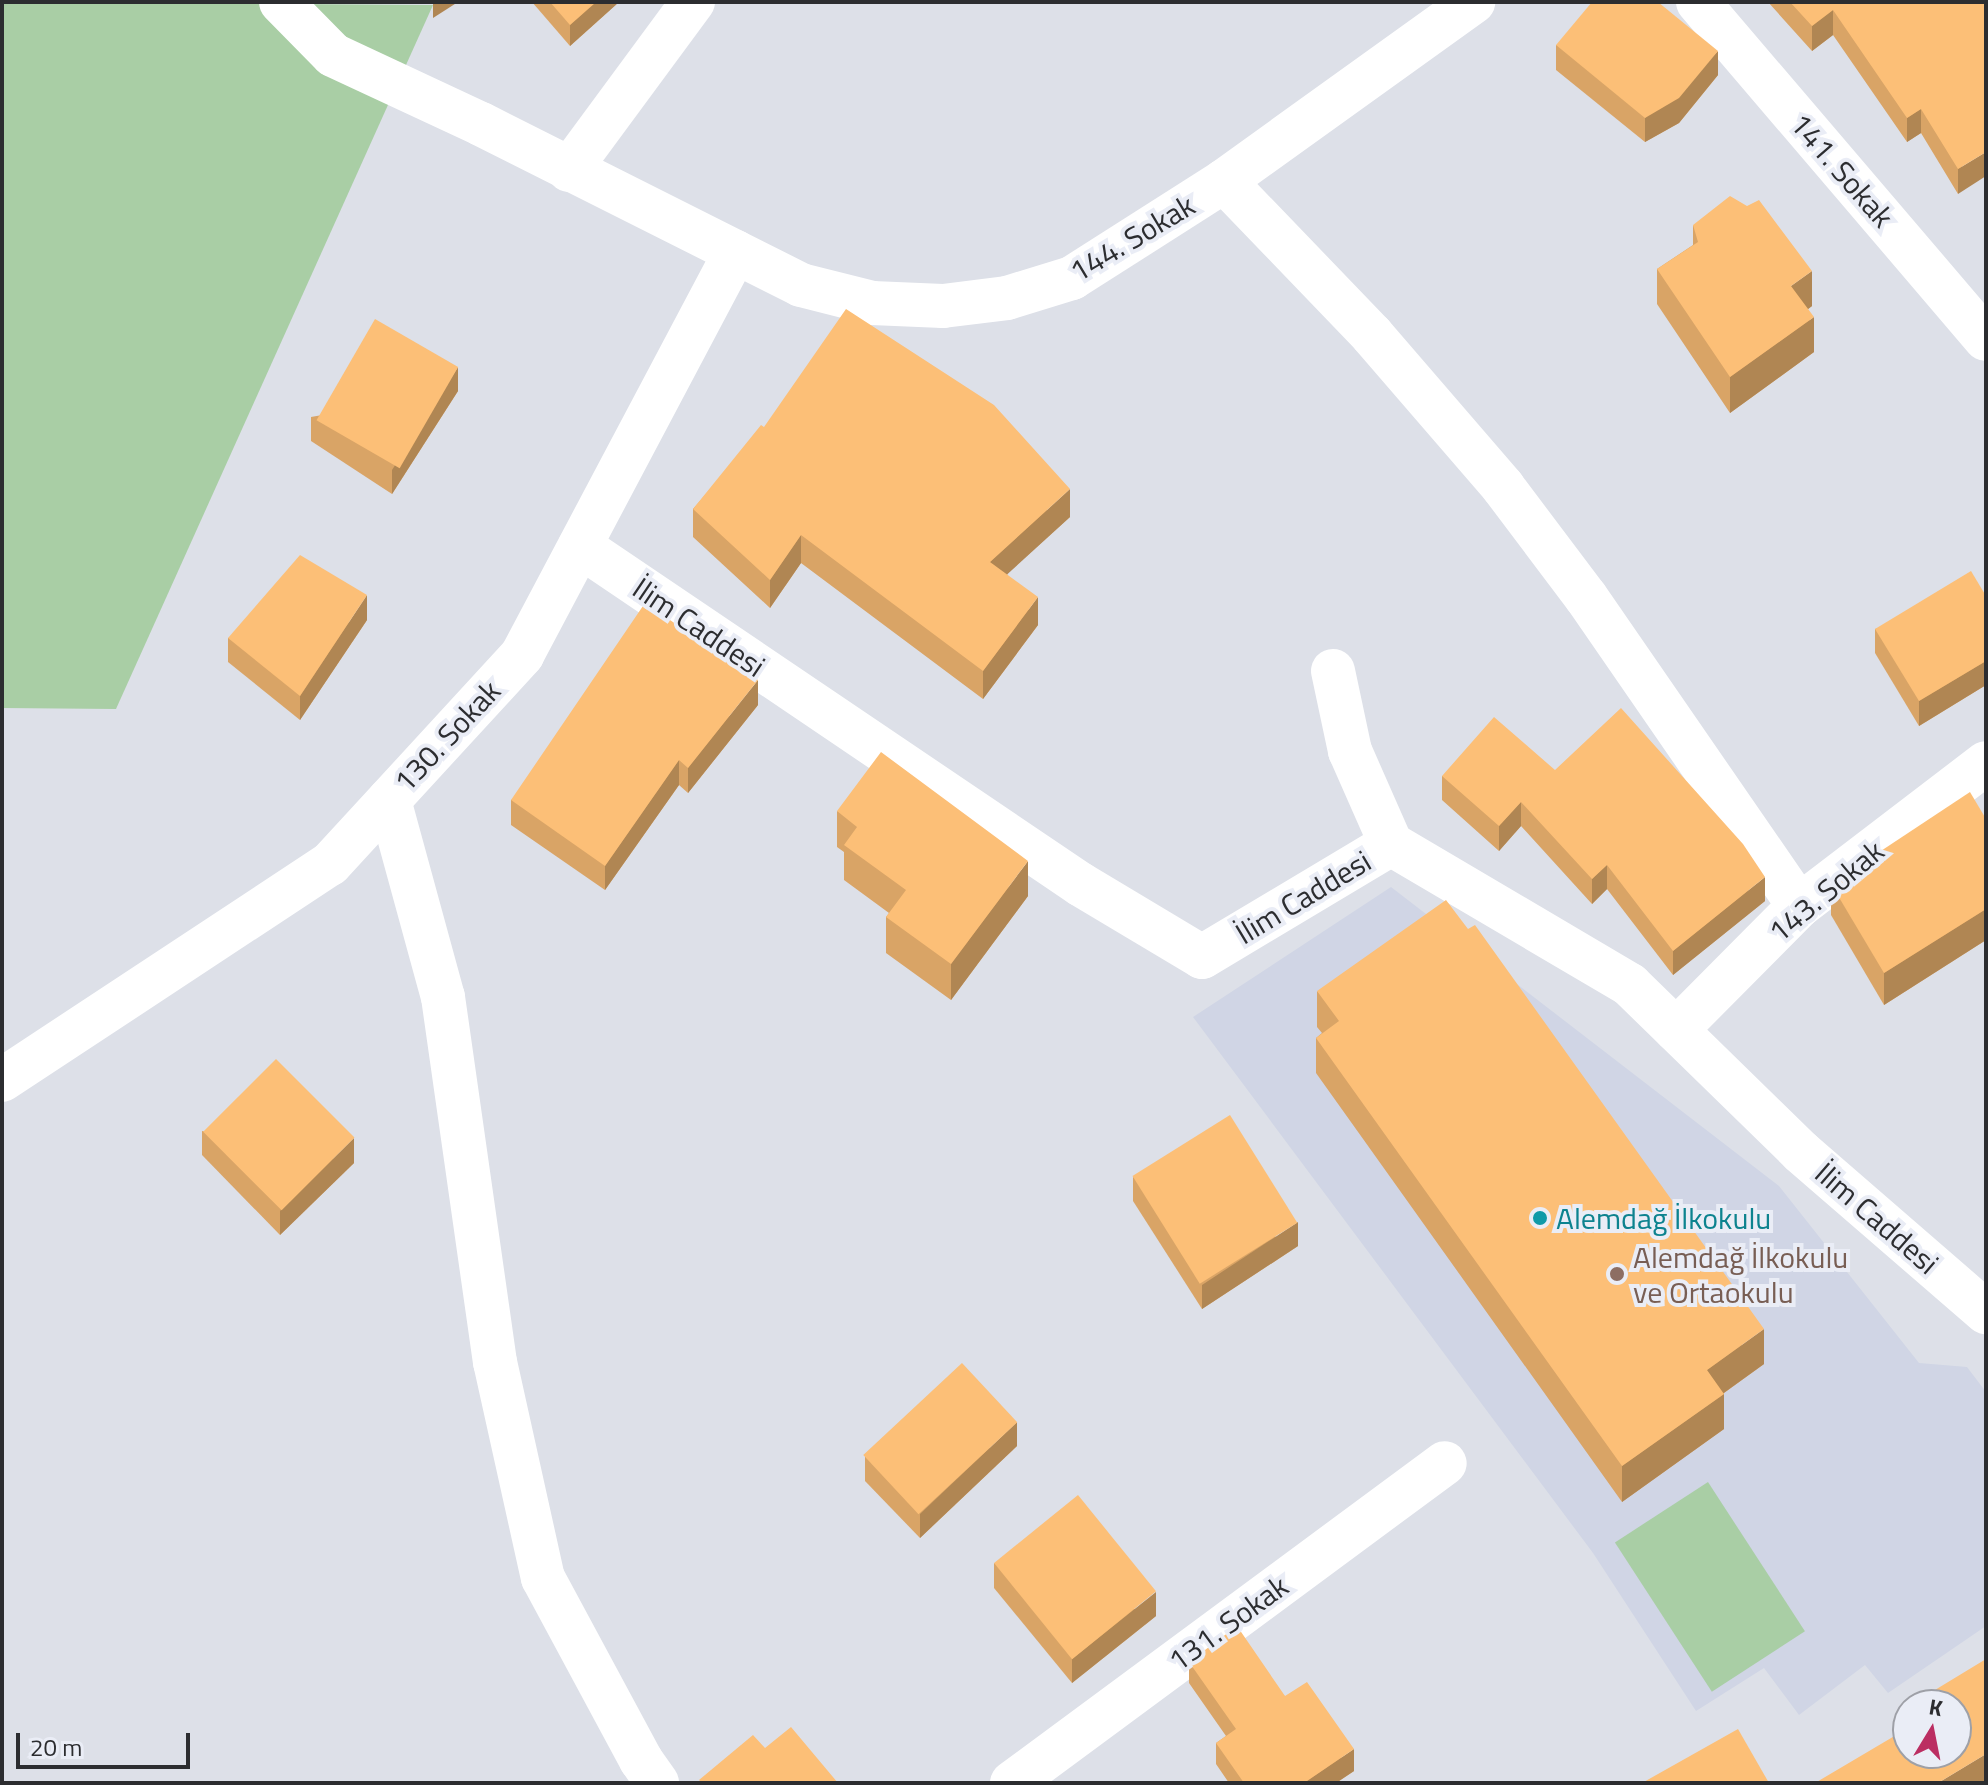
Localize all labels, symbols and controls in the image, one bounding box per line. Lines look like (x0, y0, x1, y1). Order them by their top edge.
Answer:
street label: 141. Sokak (1783, 106, 1901, 234)
street label: 144. Sokak (1063, 187, 1201, 289)
street label: İlim Caddesi (626, 570, 772, 684)
street label: 130. Sokak (386, 673, 508, 799)
street label: 143. Sokak (1761, 832, 1891, 950)
street label: İlim Caddesi (1229, 843, 1377, 951)
street label: İlim Caddesi (1808, 1155, 1946, 1281)
place label: Alemdağ İlkokulu (1556, 1200, 1771, 1236)
marker: Alemdağ İlkokulu (1531, 1209, 1549, 1227)
place label: Alemdağ İlkokulu ve Ortaokulu (1633, 1239, 1848, 1310)
marker: Alemdağ İlkokulu ve Ortaokulu (1608, 1265, 1626, 1283)
street label: 131. Sokak (1161, 1568, 1295, 1678)
north arrow (1892, 1689, 1972, 1769)
text: K (1926, 1689, 1945, 1725)
scale bar (20, 1717, 194, 1767)
text: 20 m (30, 1729, 82, 1765)

